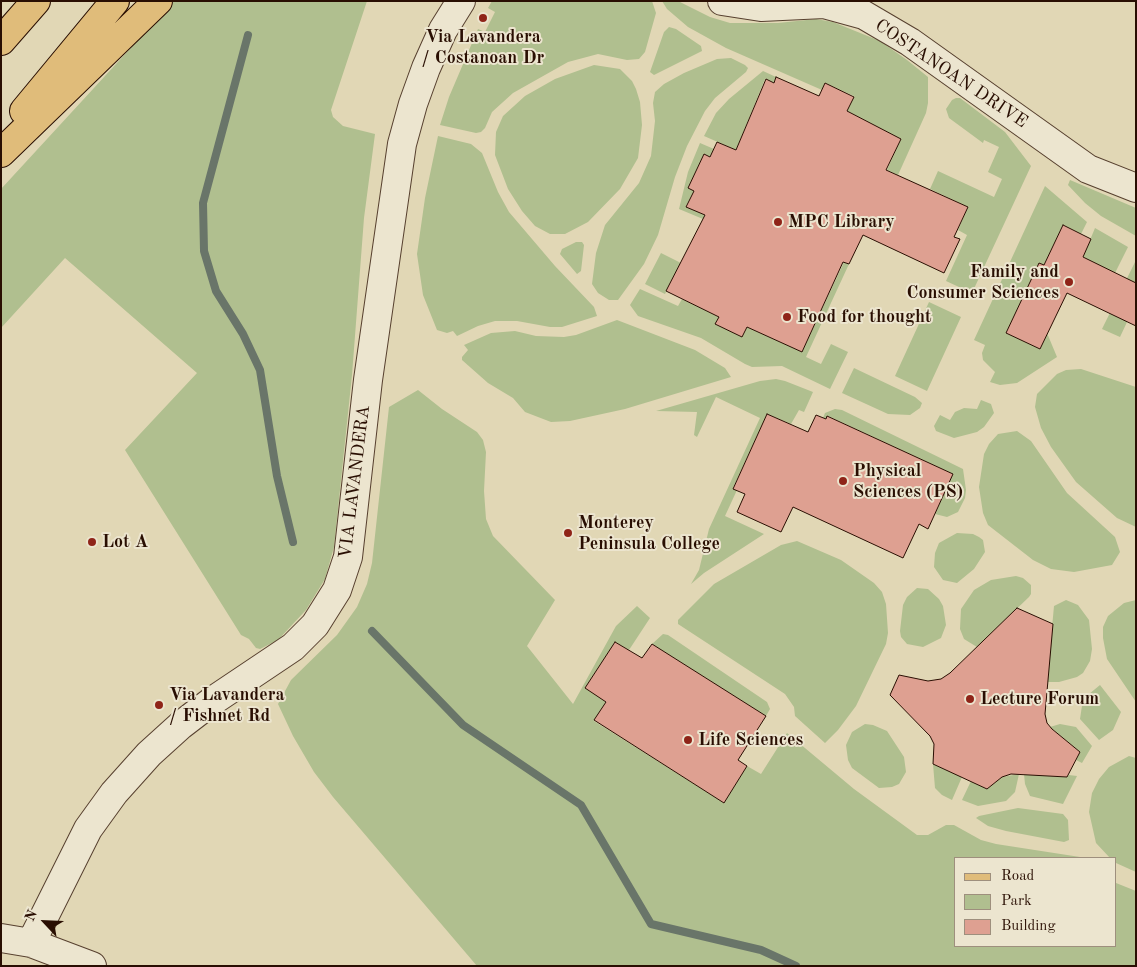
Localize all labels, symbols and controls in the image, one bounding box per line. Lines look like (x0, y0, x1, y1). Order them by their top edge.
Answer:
marker: Via Lavandera / Costanoan Dr (477, 12, 489, 24)
street label: COSTANOAN DRIVE (871, 15, 1031, 133)
place label: Via Lavandera / Costanoan Dr (422, 26, 544, 68)
place label: MPC Library (788, 211, 895, 233)
marker: MPC Library (772, 216, 784, 228)
place label: Family and Consumer Sciences (907, 261, 1059, 304)
marker: Family and Consumer Sciences (1063, 276, 1075, 288)
place label: Food for thought (797, 306, 932, 328)
marker: Food for thought (781, 311, 793, 323)
street label: VIA LAVANDERA (335, 404, 375, 560)
place label: Physical Sciences (PS) (853, 460, 963, 502)
marker: Physical Sciences (PS) (837, 475, 849, 487)
place label: Monterey Peninsula College (578, 512, 720, 554)
marker: Monterey Peninsula College (562, 527, 574, 539)
place label: Lot A (102, 531, 148, 553)
marker: Lot A (86, 536, 98, 548)
place label: Via Lavandera / Fishnet Rd (169, 684, 285, 726)
place label: Lecture Forum (980, 688, 1099, 710)
marker: Lecture Forum (964, 693, 976, 705)
marker: Via Lavandera / Fishnet Rd (153, 699, 165, 711)
place label: Life Sciences (698, 729, 803, 751)
marker: Life Sciences (682, 734, 694, 746)
legend (954, 857, 1117, 947)
text: Road (1001, 869, 1034, 884)
text: Park (1001, 894, 1032, 909)
north arrow (20, 897, 70, 947)
text: N (23, 908, 40, 923)
text: Building (1001, 919, 1056, 934)

